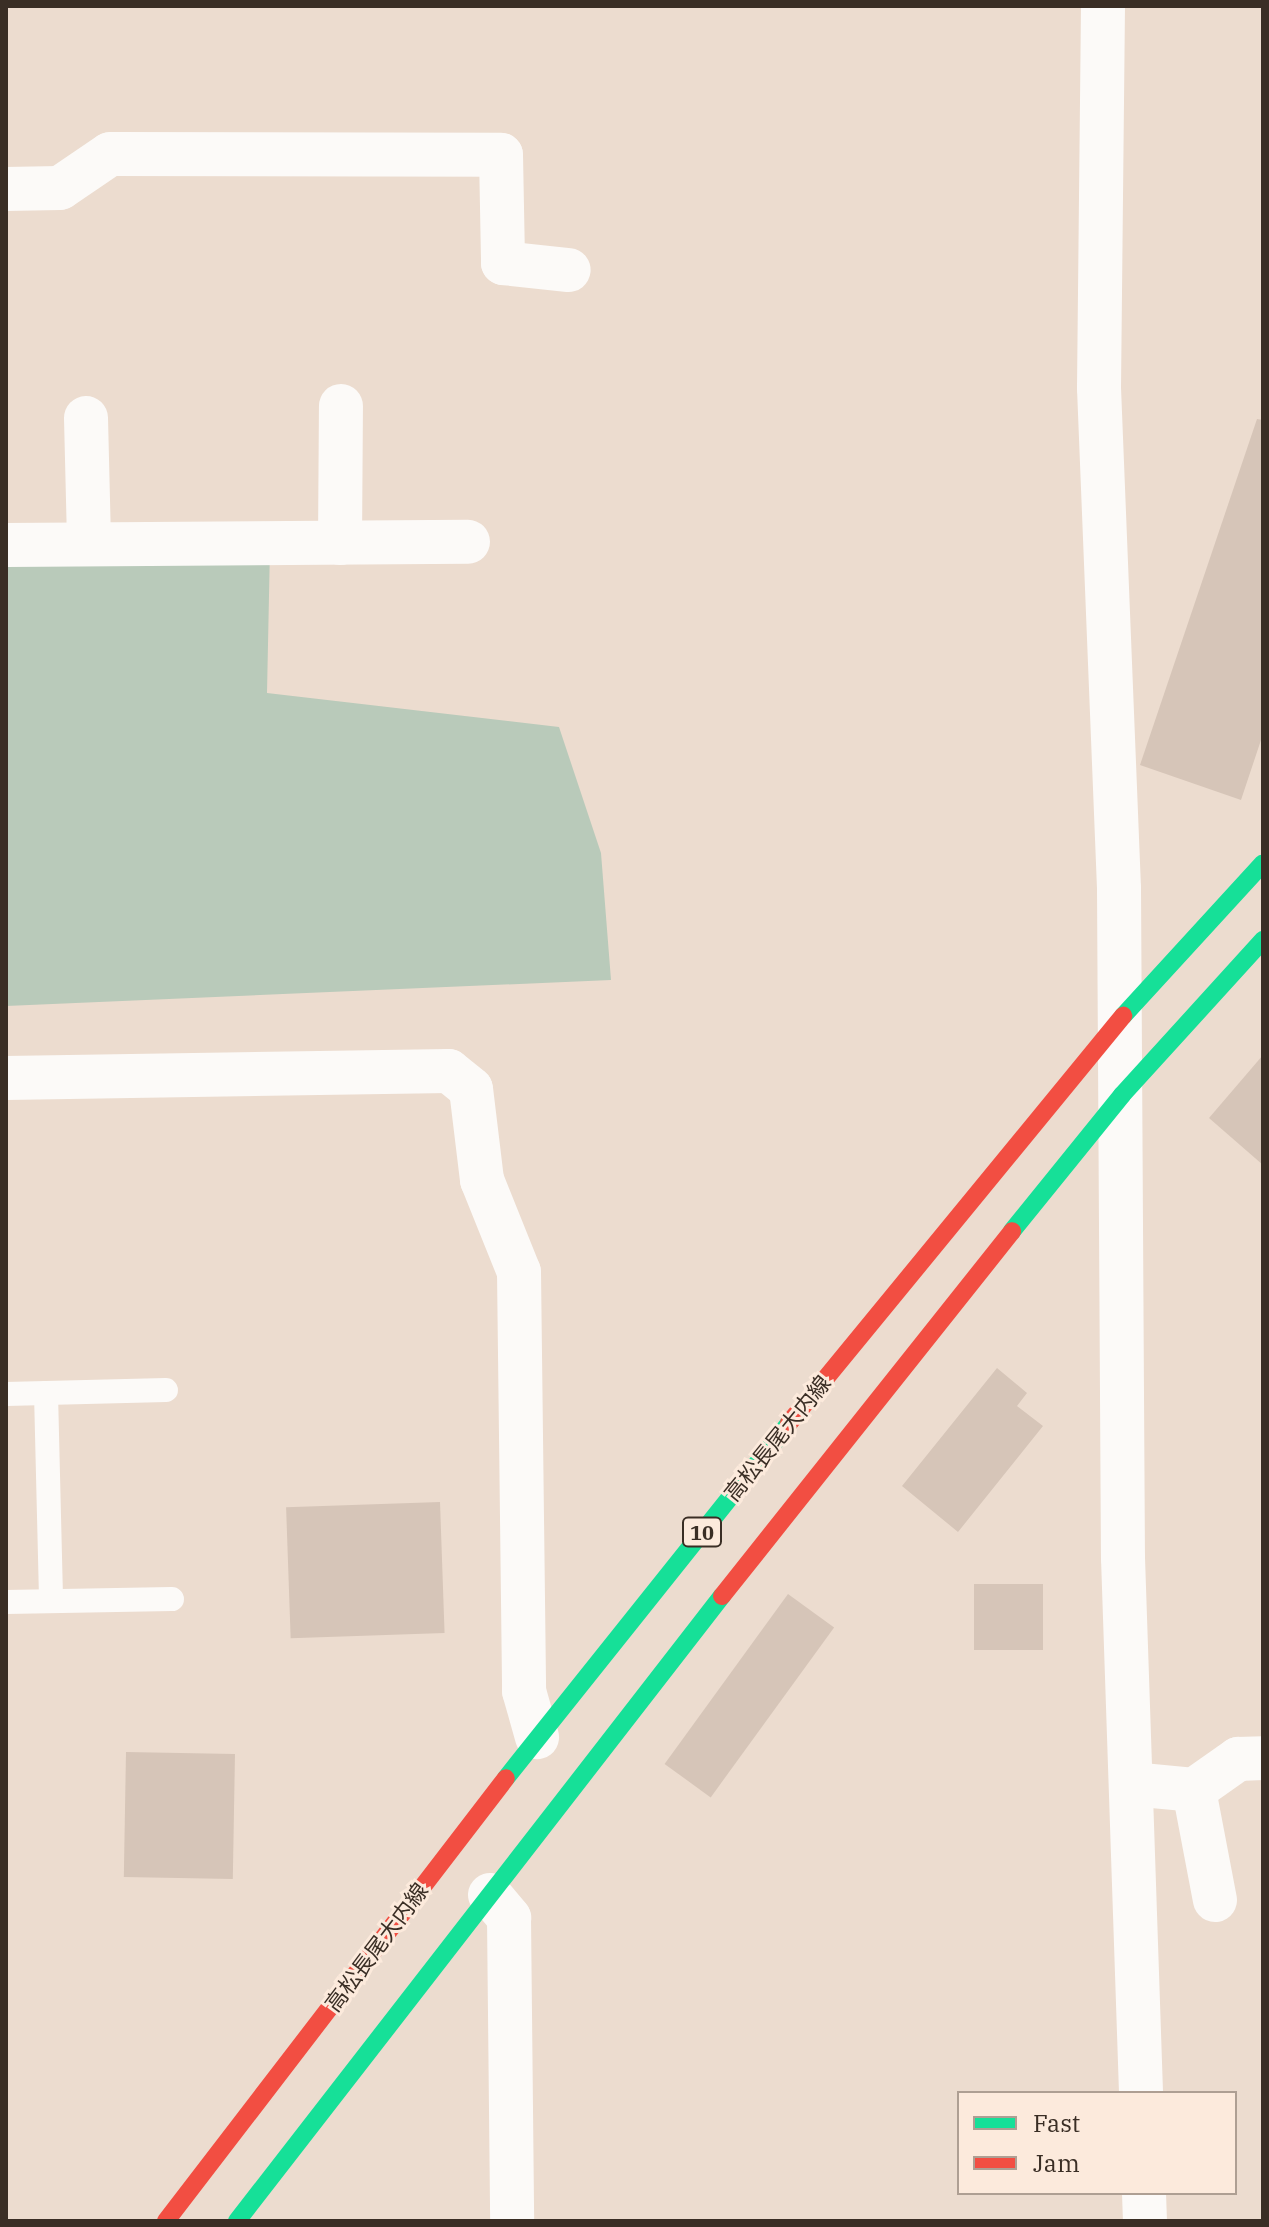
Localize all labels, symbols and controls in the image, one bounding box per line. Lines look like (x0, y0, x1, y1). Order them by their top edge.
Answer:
street label: 高松長尾大内線 (718, 1370, 836, 1506)
road number: 10 (682, 1516, 722, 1548)
street label: 高松長尾大内線 (319, 1878, 433, 2016)
legend (957, 2091, 1237, 2195)
text: Fast (1033, 2107, 1080, 2139)
text: Jam (1033, 2147, 1080, 2179)

